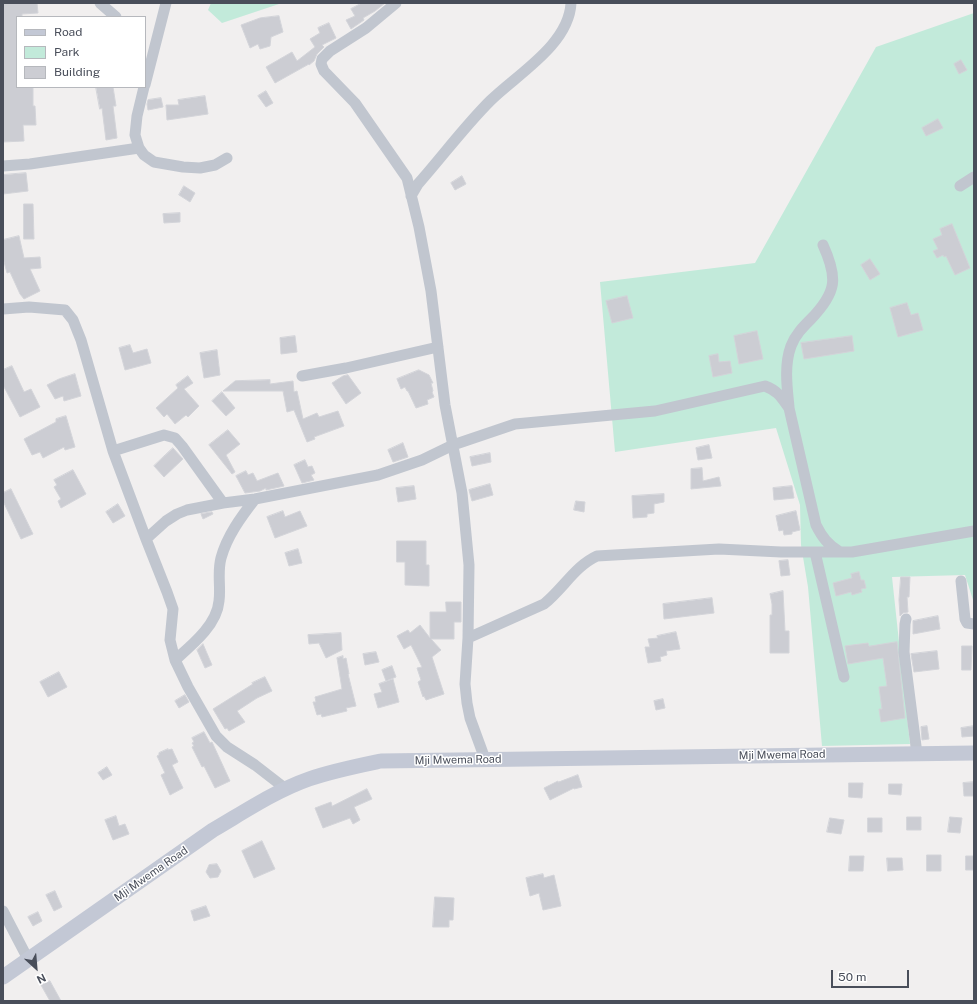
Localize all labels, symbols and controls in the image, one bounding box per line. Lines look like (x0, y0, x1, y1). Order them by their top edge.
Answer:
legend (16, 16, 146, 88)
text: Road (54, 25, 82, 39)
text: Park (54, 45, 80, 59)
text: Building (54, 65, 100, 79)
street label: Mji Mwema Road (738, 748, 826, 762)
street label: Mji Mwema Road (414, 753, 502, 767)
street label: Mji Mwema Road (112, 844, 190, 904)
north arrow (16, 948, 56, 988)
scale bar (833, 962, 911, 988)
text: 50 m (838, 970, 866, 984)
text: N (35, 972, 48, 986)

